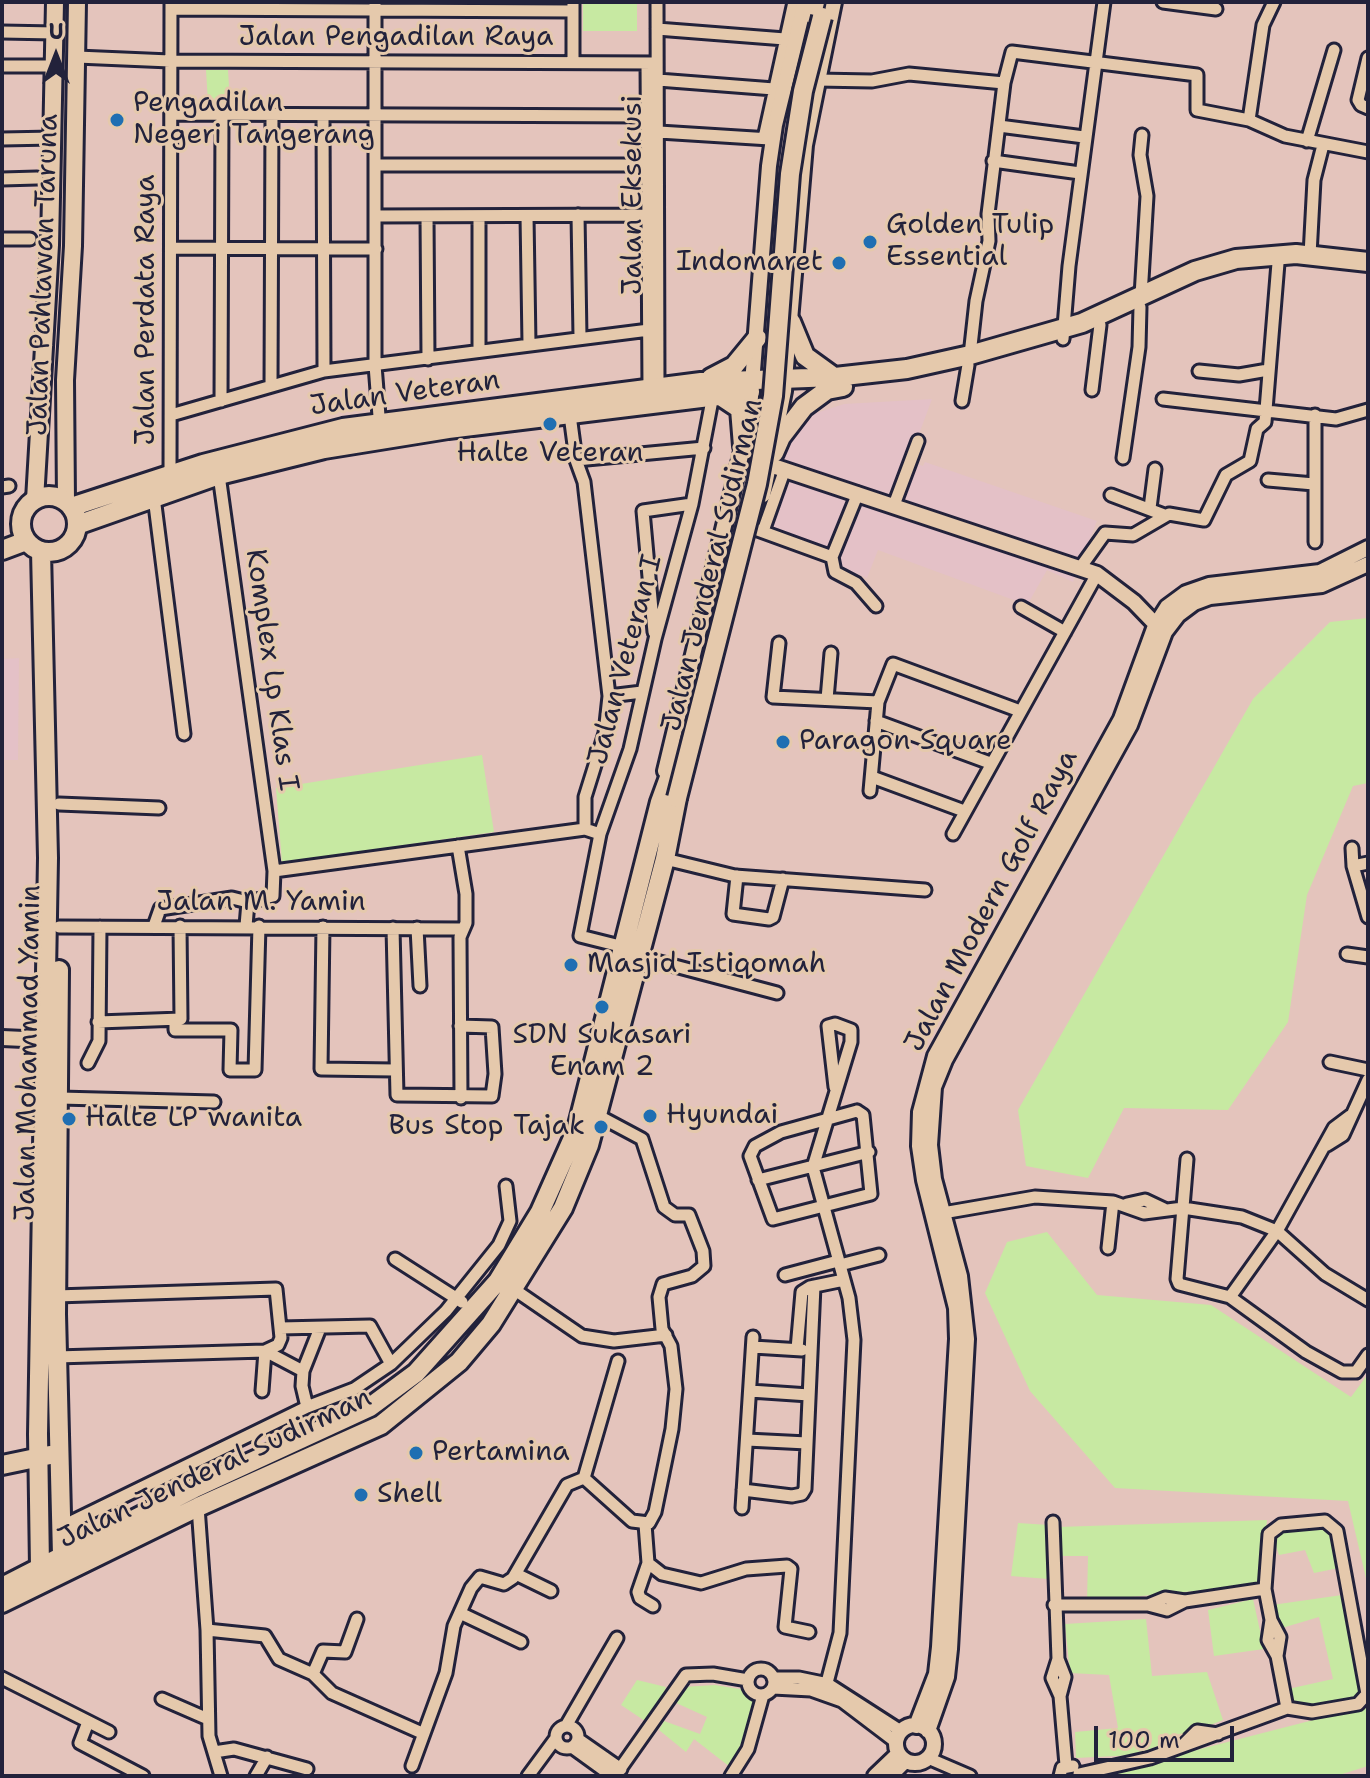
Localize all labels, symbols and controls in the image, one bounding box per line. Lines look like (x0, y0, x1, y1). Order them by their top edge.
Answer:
north arrow (16, 16, 96, 96)
text: U (48, 17, 64, 46)
street label: Jalan Pengadilan Raya (239, 21, 553, 55)
place label: Pengadilan Negeri Tangerang (133, 87, 375, 153)
street label: Jalan Eksekusi (617, 95, 651, 295)
marker: Pengadilan Negeri Tangerang (108, 111, 126, 129)
street label: Jalan Pahlawan Taruna (22, 113, 66, 437)
street label: Jalan Perdata Raya (130, 174, 164, 446)
place label: Golden Tulip Essential (886, 209, 1054, 275)
marker: Golden Tulip Essential (861, 233, 879, 251)
place label: Indomaret (676, 246, 823, 280)
marker: Indomaret (830, 254, 848, 272)
street label: Jalan Veteran (308, 364, 502, 424)
street label: Jalan Jenderal Sudirman (655, 395, 771, 735)
marker: Halte Veteran (541, 415, 559, 433)
place label: Halte Veteran (456, 437, 644, 471)
street label: Komplex Lp Klas I (237, 547, 305, 793)
street label: Jalan Veteran I (582, 551, 670, 769)
place label: Paragon Square (799, 725, 1012, 759)
marker: Paragon Square (774, 733, 792, 751)
street label: Jalan Modern Golf Raya (898, 744, 1086, 1058)
street label: Jalan Mohammad Yamin (9, 884, 49, 1222)
street label: Jalan M. Yamin (156, 886, 366, 920)
place label: Masjid Istiqomah (587, 948, 826, 982)
marker: Masjid Istiqomah (562, 956, 580, 974)
marker: SDN Sukasari Enam 2 (593, 998, 611, 1016)
place label: SDN Sukasari Enam 2 (512, 1019, 692, 1085)
place label: Hyundai (666, 1099, 779, 1133)
place label: Halte LP wanita (85, 1102, 302, 1136)
marker: Hyundai (641, 1107, 659, 1125)
marker: Halte LP wanita (60, 1110, 78, 1128)
place label: Bus Stop Tajak (389, 1110, 585, 1144)
marker: Bus Stop Tajak (592, 1118, 610, 1136)
street label: Jalan Jenderal Sudirman (53, 1382, 377, 1556)
place label: Pertamina (432, 1436, 570, 1470)
marker: Pertamina (407, 1444, 425, 1462)
place label: Shell (377, 1478, 442, 1512)
marker: Shell (352, 1486, 370, 1504)
scale bar (1098, 1710, 1238, 1760)
text: 100 m (1108, 1724, 1180, 1756)

